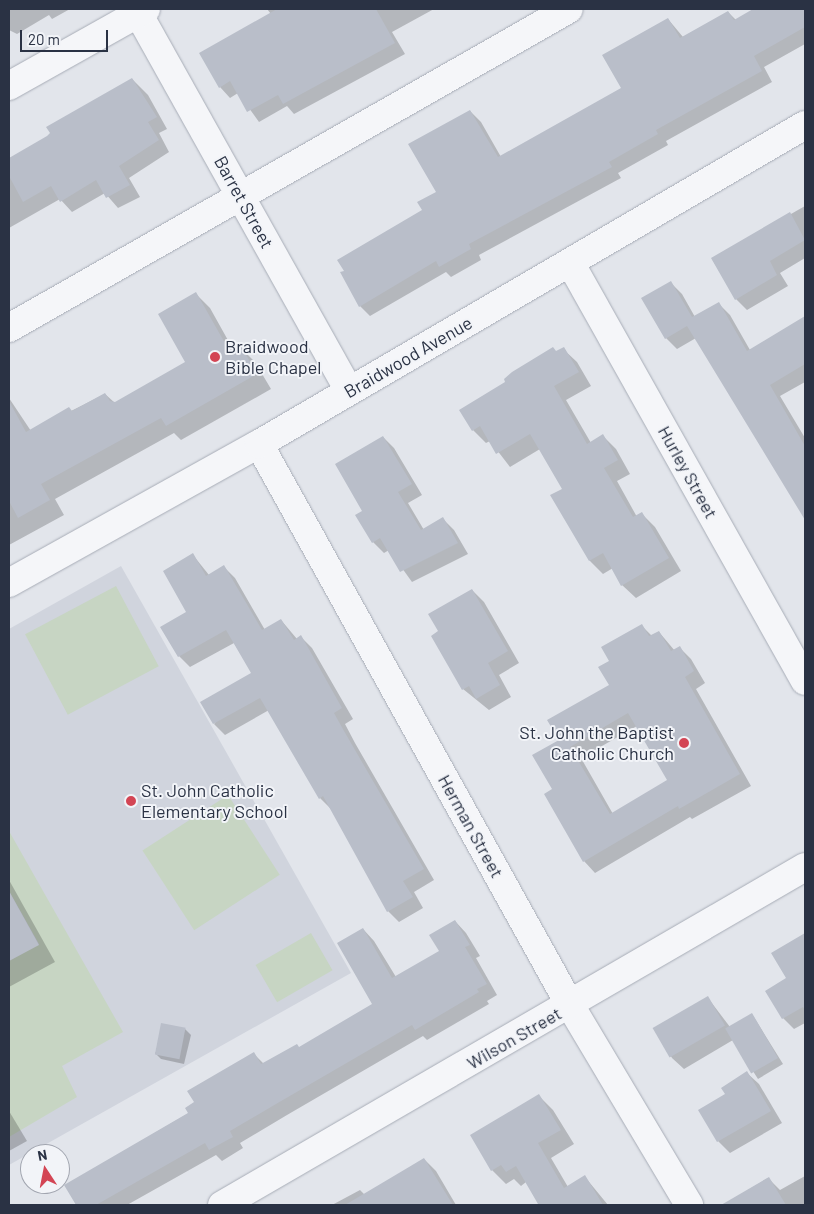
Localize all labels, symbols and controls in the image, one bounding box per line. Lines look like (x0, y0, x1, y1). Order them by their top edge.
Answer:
scale bar (22, 20, 110, 52)
text: 20 m (28, 30, 60, 48)
street label: Barret Street (210, 152, 278, 252)
street label: Braidwood Avenue (340, 312, 476, 402)
place label: Braidwood Bible Chapel (225, 336, 321, 378)
marker: Braidwood Bible Chapel (209, 351, 221, 363)
street label: Hurley Street (654, 422, 722, 522)
place label: St. John the Baptist Catholic Church (519, 722, 674, 764)
marker: St. John the Baptist Catholic Church (678, 737, 690, 749)
street label: Herman Street (434, 771, 508, 881)
place label: St. John Catholic Elementary School (141, 780, 288, 822)
marker: St. John Catholic Elementary School (125, 795, 137, 807)
street label: Wilson Street (463, 1002, 565, 1074)
north arrow (20, 1144, 70, 1194)
text: N (36, 1146, 48, 1164)

